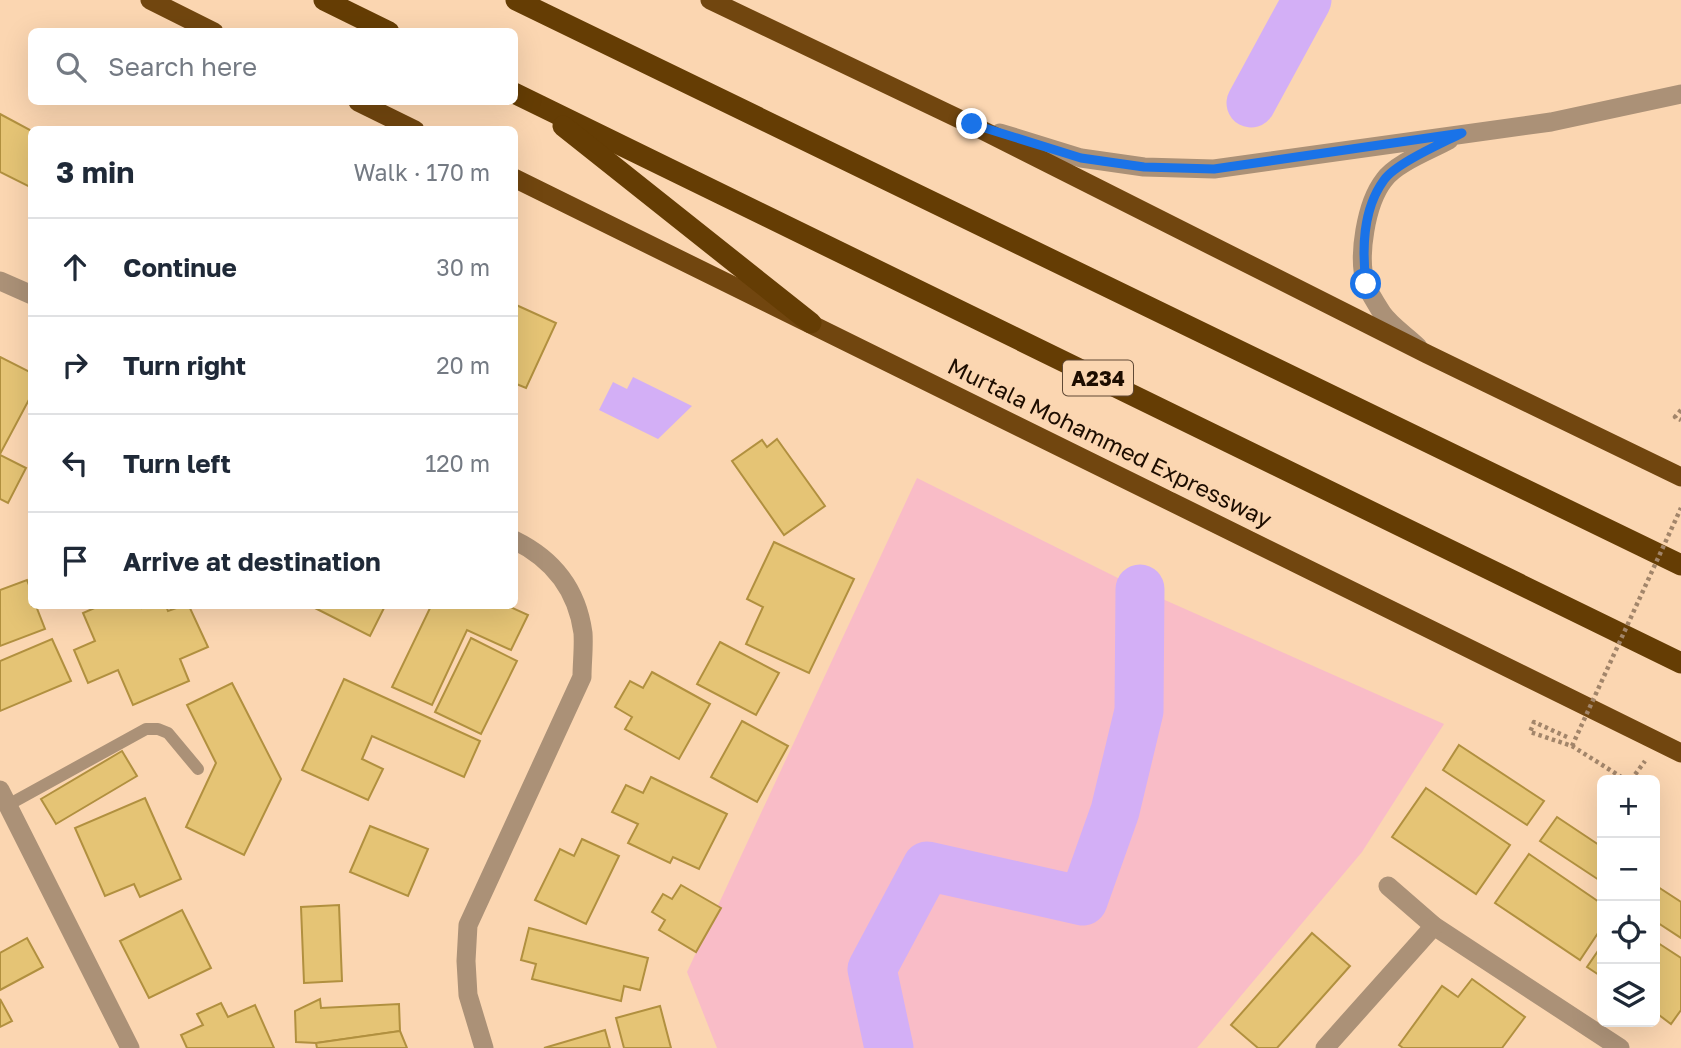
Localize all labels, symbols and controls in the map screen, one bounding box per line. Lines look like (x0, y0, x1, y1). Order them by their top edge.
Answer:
search box (28, 28, 518, 105)
icon: search (52, 48, 90, 86)
text: Search here (108, 51, 257, 82)
route end (956, 108, 987, 139)
text: 3 min (56, 154, 134, 190)
text: Walk · 170 m (353, 158, 490, 186)
icon: ahead (56, 248, 94, 286)
text: Continue (123, 252, 237, 283)
text: 30 m (436, 253, 490, 281)
route start (1350, 268, 1381, 299)
icon: right (56, 346, 94, 384)
text: Turn right (123, 350, 246, 381)
text: 20 m (436, 351, 490, 379)
street label: Murtala Mohammed Expressway (943, 351, 1277, 533)
road number: A234 (1063, 360, 1133, 396)
icon: left (56, 444, 94, 482)
text: Turn left (123, 448, 231, 479)
text: 120 m (425, 449, 490, 477)
icon: arrive (56, 542, 94, 580)
text: Arrive at destination (123, 546, 381, 577)
map controls (1597, 775, 1660, 1027)
button: + (1597, 775, 1660, 838)
button: − (1597, 838, 1660, 901)
button: locate (1597, 901, 1660, 964)
button: layers (1597, 964, 1660, 1027)

